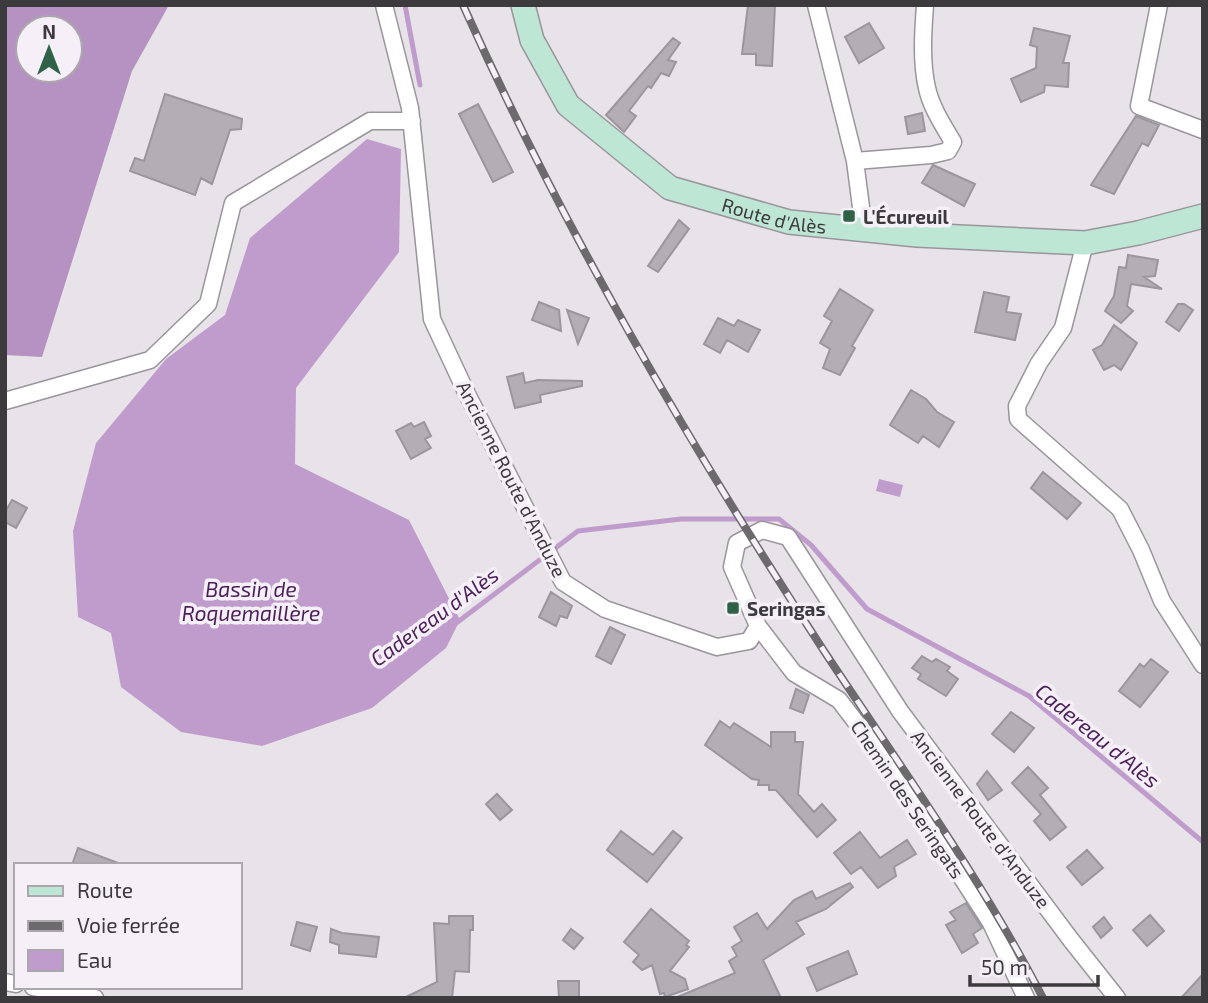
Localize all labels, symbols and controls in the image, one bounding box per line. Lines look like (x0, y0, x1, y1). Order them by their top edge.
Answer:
north arrow (14, 14, 84, 84)
text: N (42, 20, 56, 43)
street label: Route d'Alès (720, 192, 828, 237)
place label: L'Écureuil (863, 204, 950, 228)
marker: L'Écureuil (841, 208, 857, 224)
street label: Ancienne Route d'Anduze (452, 377, 572, 581)
water label: Cadereau d'Alès (365, 561, 503, 671)
water label: Bassin de Roquemaillère (182, 576, 320, 625)
place label: Seringas (747, 597, 826, 620)
marker: Seringas (725, 600, 741, 616)
water label: Cadereau d'Alès (1031, 678, 1165, 792)
street label: Chemin des Seringats (847, 716, 969, 882)
street label: Ancienne Route d'Anduze (906, 725, 1056, 913)
legend (14, 863, 242, 989)
text: Route (77, 877, 133, 902)
text: Voie ferrée (77, 912, 180, 937)
scale bar (970, 944, 1098, 988)
text: Eau (77, 947, 112, 972)
text: 50 m (981, 954, 1028, 979)

